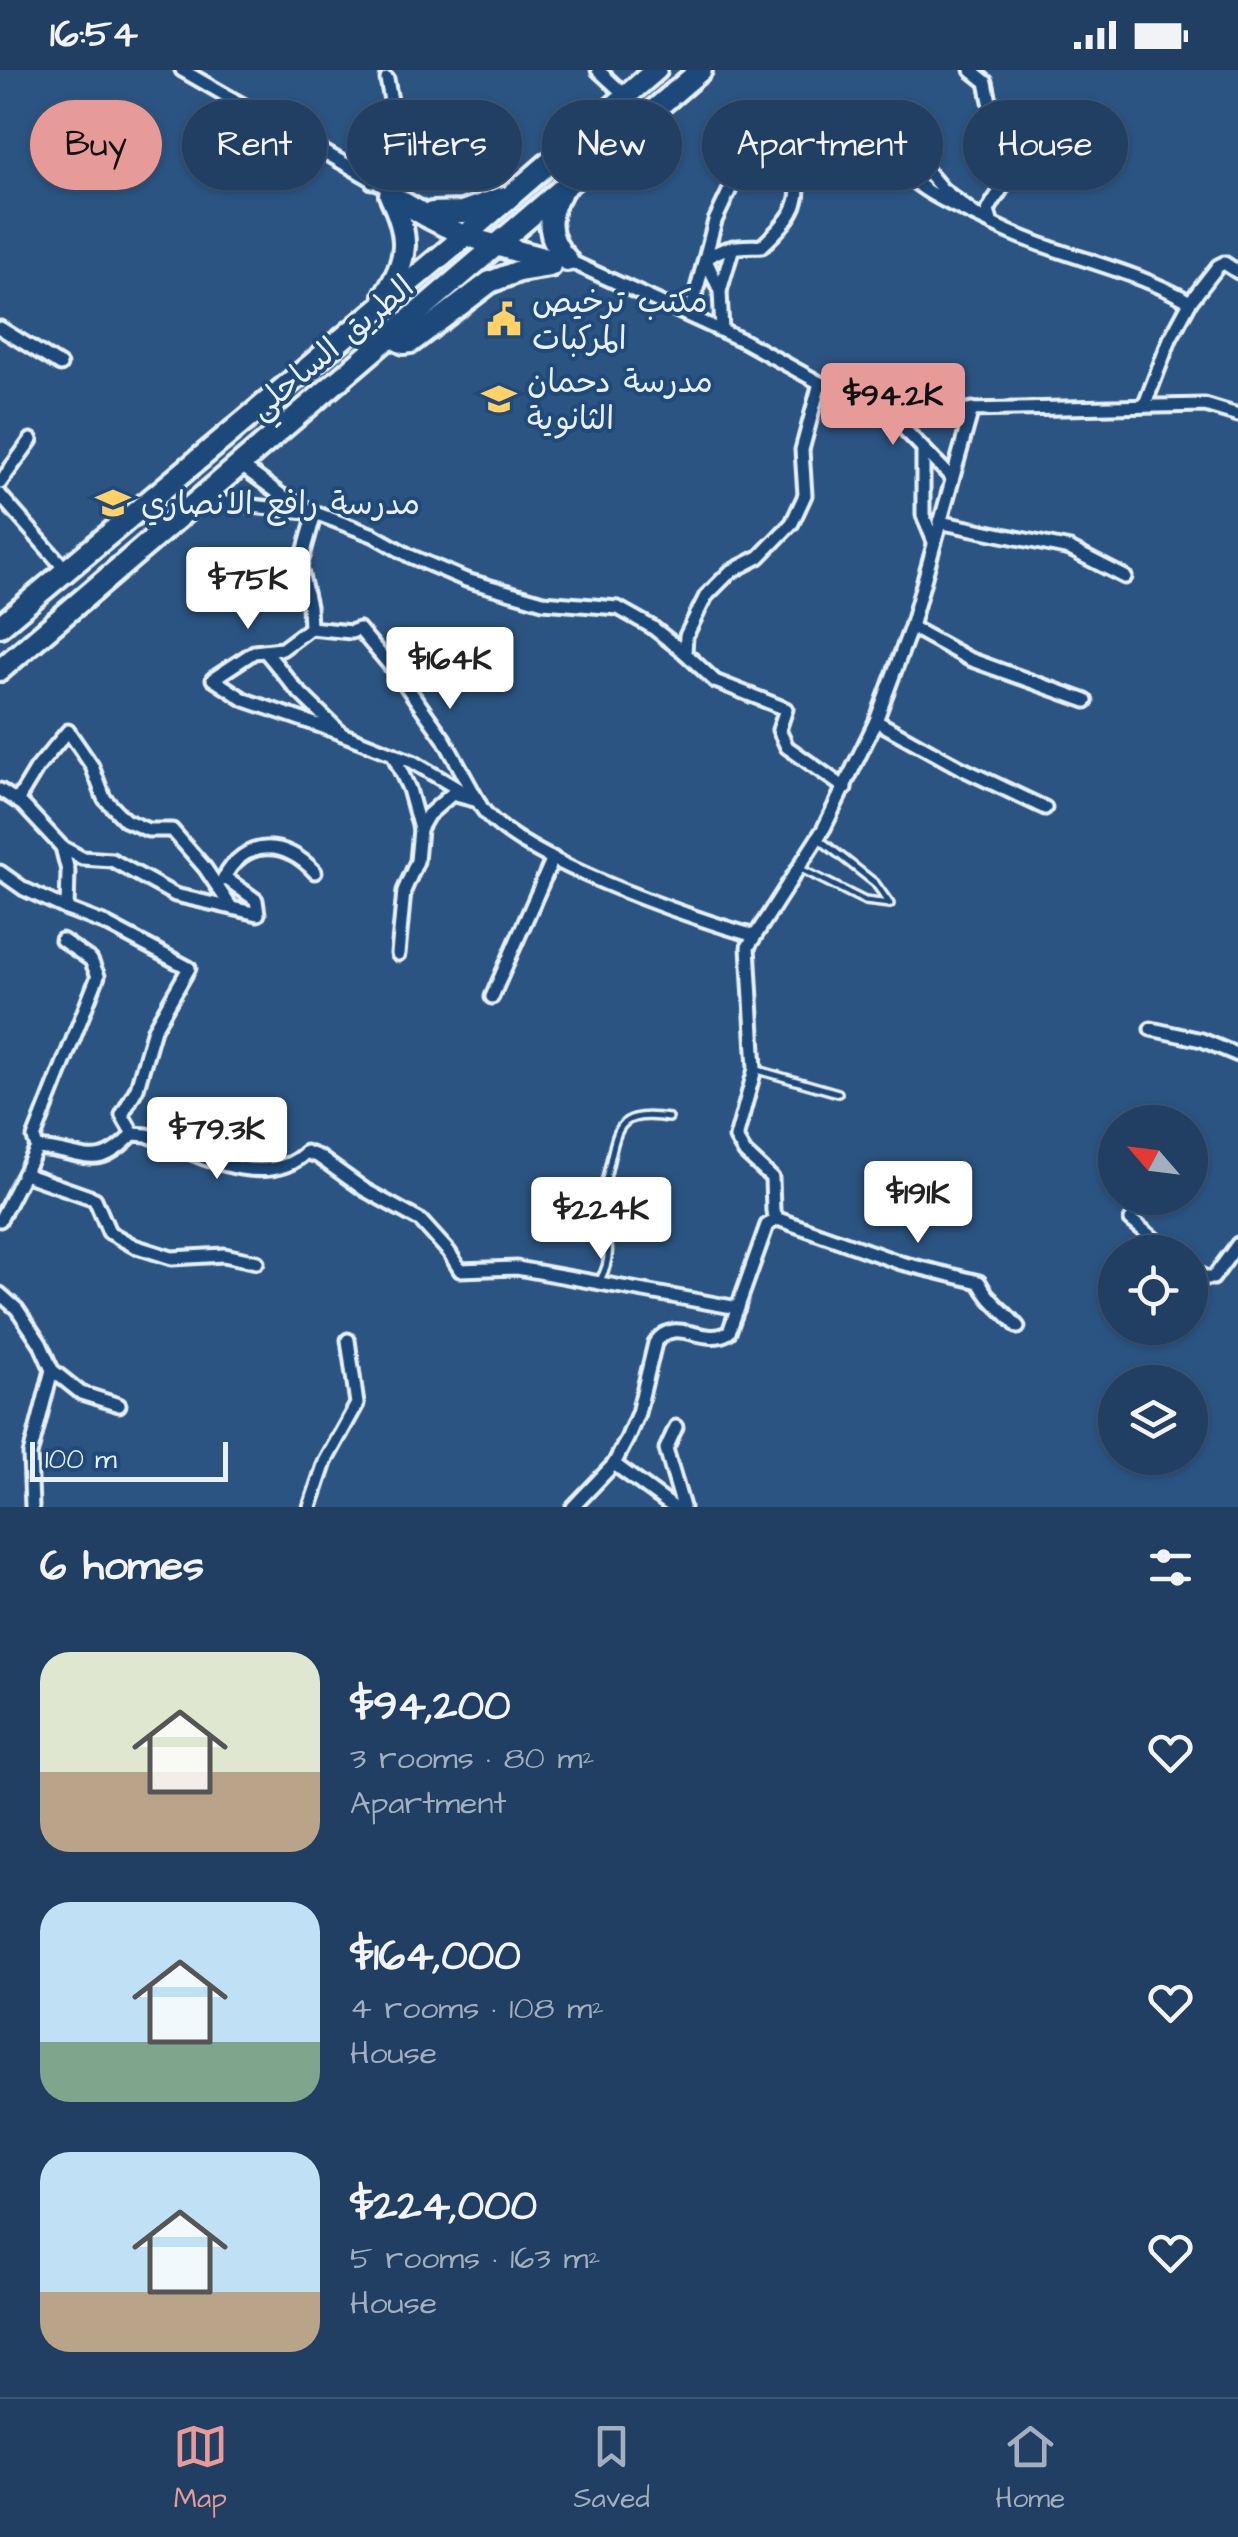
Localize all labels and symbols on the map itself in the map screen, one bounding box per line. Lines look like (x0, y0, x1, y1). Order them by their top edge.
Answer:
street label: الطريق الساحلي (240, 266, 427, 434)
place label: مكتب ترخيص المركبات (532, 280, 708, 362)
public building icon: مكتب ترخيص المركبات (485, 300, 523, 338)
place label: مدرسة دحمان الثانوية (527, 360, 713, 442)
pin: $94.2K (812, 363, 974, 448)
school or university icon: مدرسة دحمان الثانوية (480, 380, 518, 418)
place label: مدرسة رافع الانصاري (141, 482, 420, 527)
school or university icon: مدرسة رافع الانصاري (94, 484, 132, 522)
pin: $75K (189, 547, 307, 632)
pin: $164K (380, 627, 520, 712)
pin: $79.3K (136, 1097, 298, 1182)
north arrow (1098, 1105, 1208, 1215)
pin: $191K (848, 1161, 988, 1246)
pin: $224K (531, 1177, 671, 1262)
scale bar (30, 1437, 228, 1482)

